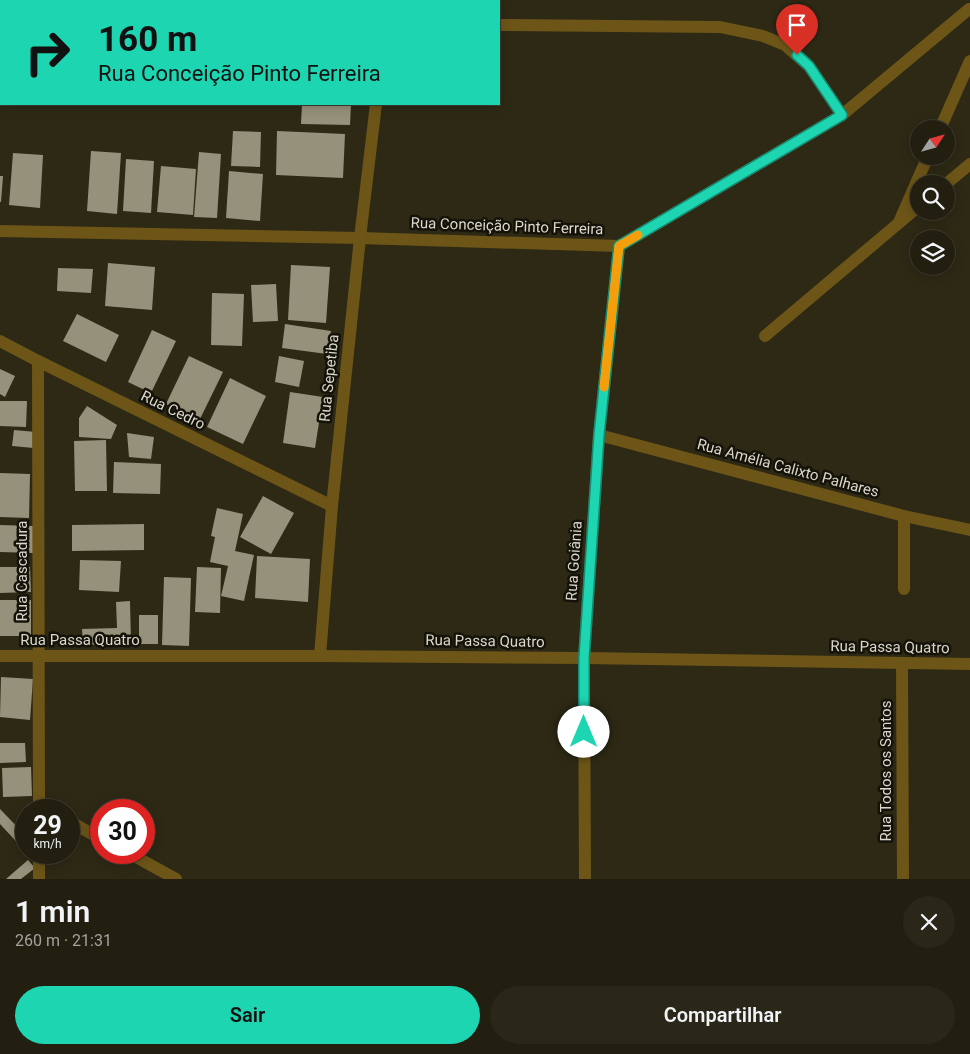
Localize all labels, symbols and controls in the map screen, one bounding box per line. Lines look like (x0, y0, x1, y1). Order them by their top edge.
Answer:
pin (776, 4, 818, 55)
icon: arrive (783, 11, 811, 39)
text: 160 m (98, 19, 197, 60)
icon: right (15, 20, 80, 85)
text: Rua Conceição Pinto Ferreira (98, 61, 381, 86)
north arrow (910, 120, 955, 165)
map controls (910, 120, 955, 275)
button: search (910, 175, 955, 220)
street label: Rua Conceição Pinto Ferreira (410, 214, 604, 238)
button: layers (910, 230, 955, 275)
street label: Rua Sepetiba (315, 333, 343, 423)
street label: Rua Cedro (138, 387, 208, 433)
street label: Rua Amélia Calixto Palhares (695, 435, 881, 501)
street label: Rua Goiânia (562, 520, 586, 602)
street label: Rua Cascadura (13, 521, 31, 621)
street label: Rua Passa Quatro (20, 631, 140, 649)
street label: Rua Passa Quatro (425, 631, 545, 651)
street label: Rua Passa Quatro (830, 637, 950, 657)
street label: Rua Todos os Santos (877, 701, 895, 841)
position arrow (557, 705, 609, 757)
speed limit sign: 30 (90, 799, 155, 864)
text: 29 (33, 811, 62, 840)
text: km/h (33, 837, 62, 851)
text: 1 min (15, 894, 90, 929)
button: close (903, 896, 955, 948)
text: 260 m · 21:31 (15, 931, 112, 950)
button: Sair (15, 986, 480, 1044)
button: Compartilhar (490, 986, 955, 1044)

